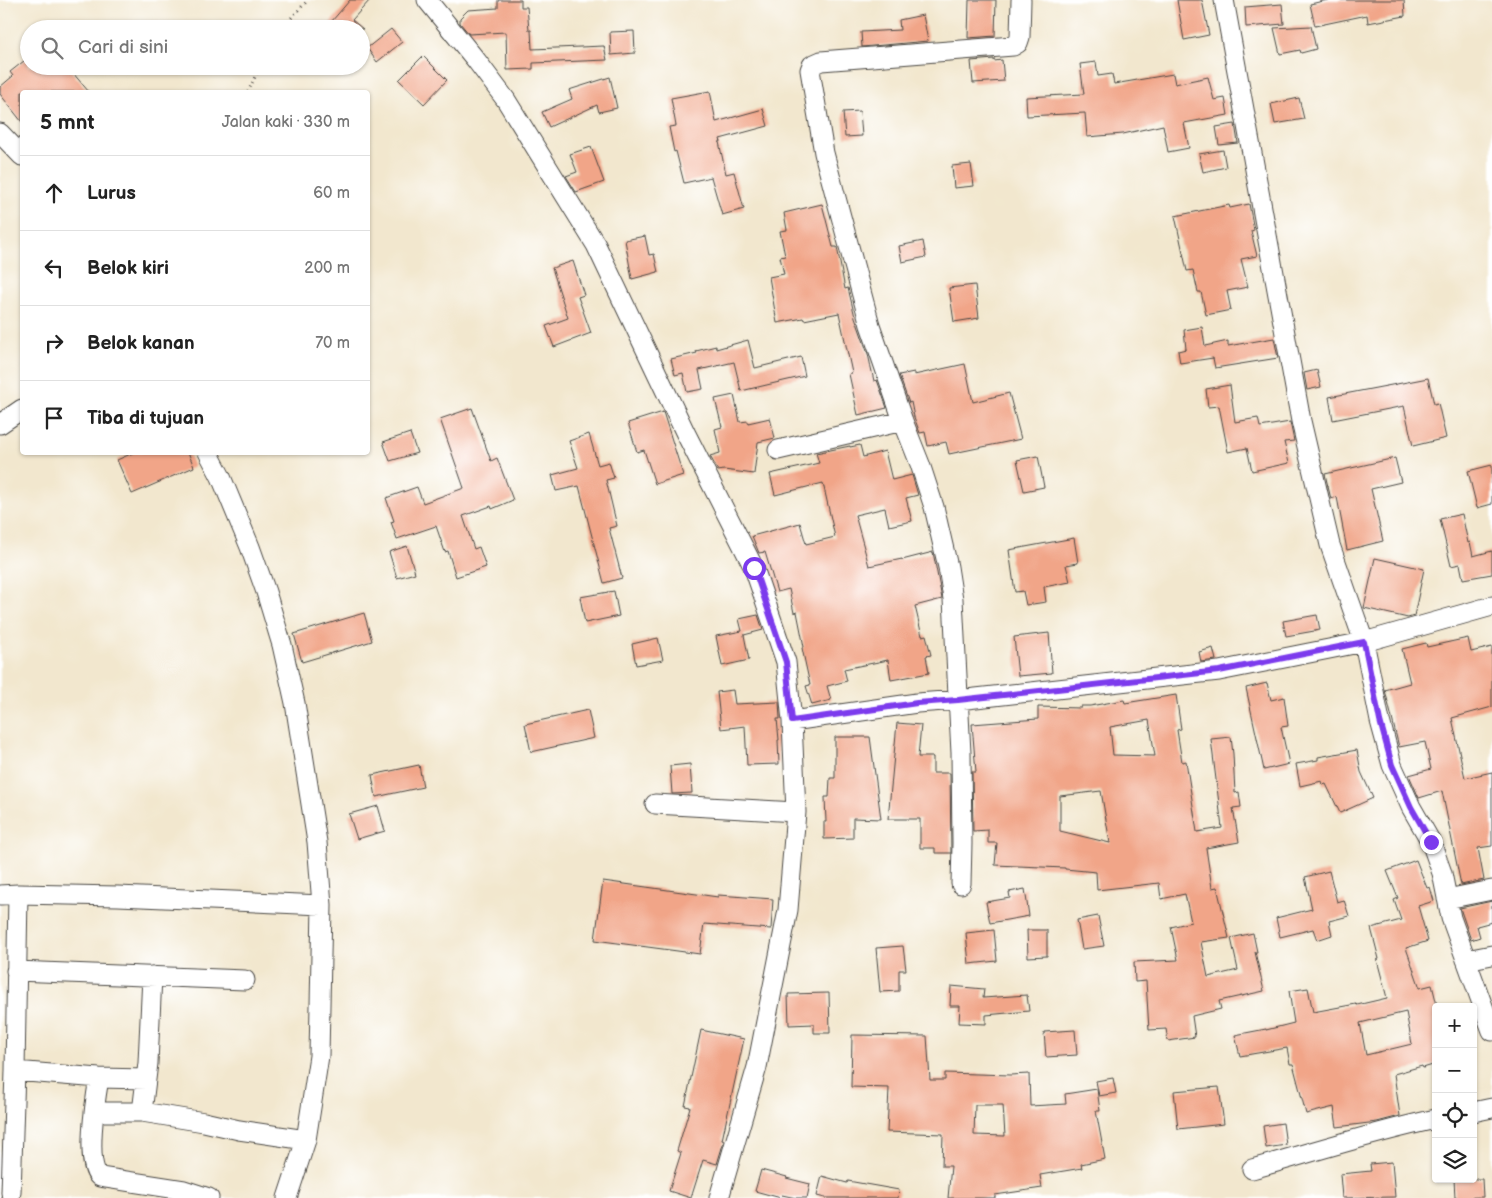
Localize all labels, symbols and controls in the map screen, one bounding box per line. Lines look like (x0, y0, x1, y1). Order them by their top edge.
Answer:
search box (20, 20, 370, 75)
icon: search (38, 34, 66, 62)
text: Cari di sini (78, 36, 168, 59)
text: 5 mnt (40, 110, 94, 135)
text: Jalan kaki · 330 m (222, 113, 350, 132)
icon: ahead (40, 179, 68, 207)
text: Lurus (87, 182, 136, 205)
text: 60 m (313, 184, 350, 203)
icon: left (40, 254, 68, 282)
text: Belok kiri (87, 257, 169, 280)
text: 200 m (304, 259, 350, 278)
icon: right (40, 329, 68, 357)
text: Belok kanan (87, 332, 195, 355)
text: 70 m (315, 334, 350, 353)
icon: arrive (40, 404, 68, 432)
text: Tiba di tujuan (87, 407, 204, 430)
route start (743, 557, 766, 580)
route end (1420, 831, 1443, 854)
map controls (1432, 1003, 1477, 1183)
button: + (1432, 1003, 1477, 1048)
button: − (1432, 1048, 1477, 1093)
button: locate (1432, 1093, 1477, 1138)
button: layers (1432, 1138, 1477, 1183)

